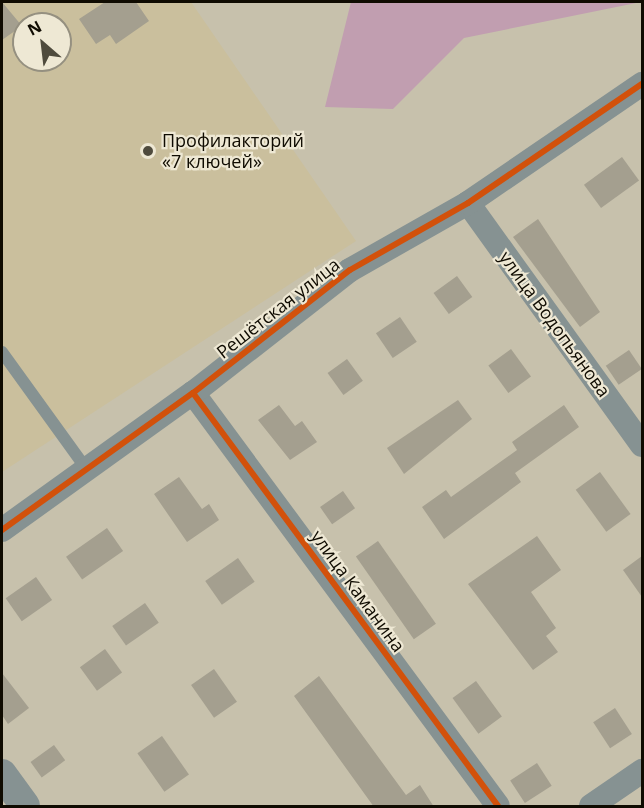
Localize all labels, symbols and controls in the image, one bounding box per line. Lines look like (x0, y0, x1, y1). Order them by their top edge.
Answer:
north arrow (12, 12, 72, 72)
text: N (24, 15, 45, 41)
place label: Профилакторий «7 ключей» (162, 130, 304, 172)
marker: Профилакторий «7 ключей» (139, 142, 157, 160)
street label: улица Водопьянова (495, 247, 615, 401)
street label: Решётская улица (212, 253, 344, 363)
street label: улица Каманина (307, 526, 409, 656)

